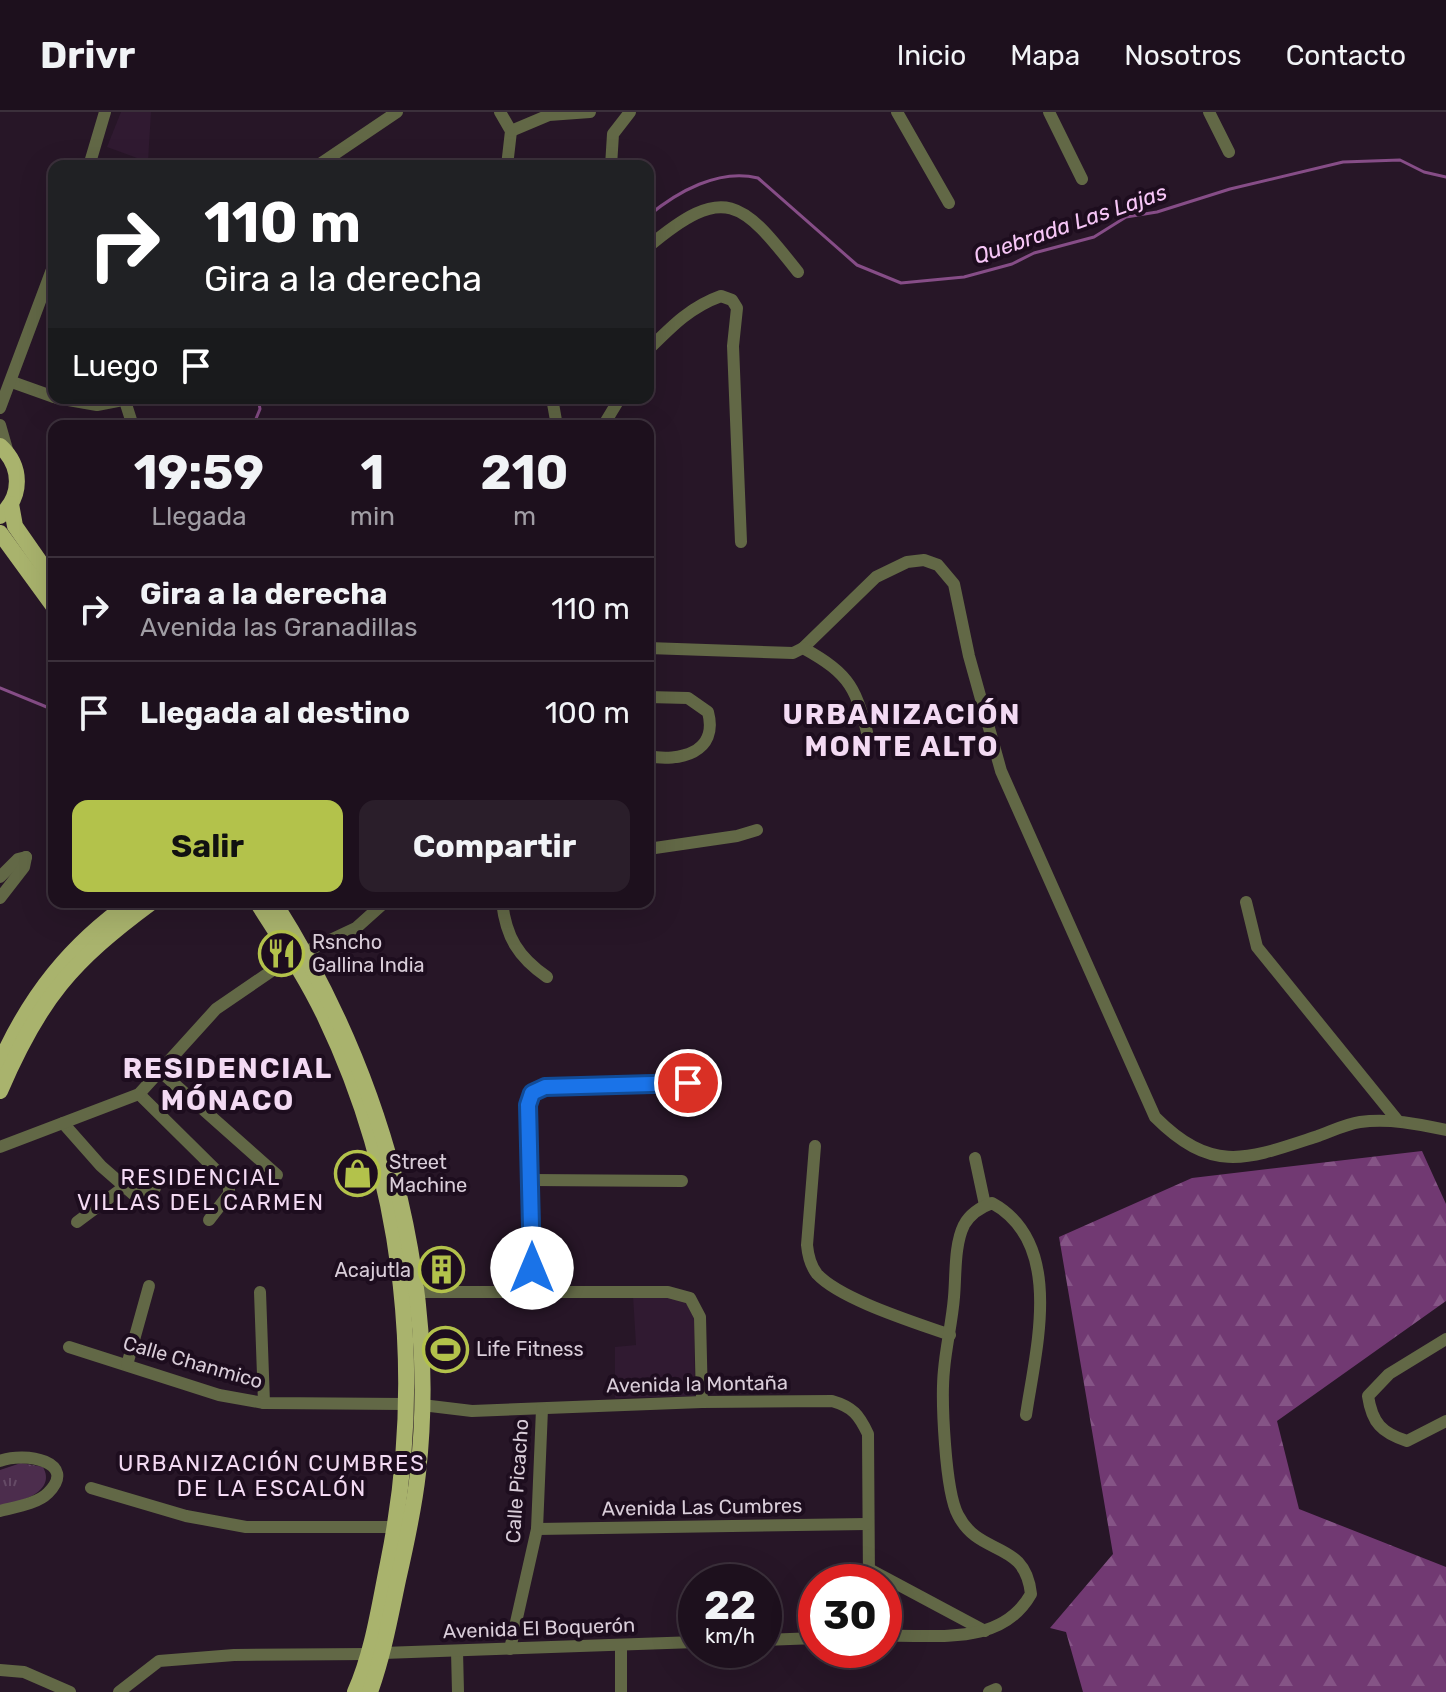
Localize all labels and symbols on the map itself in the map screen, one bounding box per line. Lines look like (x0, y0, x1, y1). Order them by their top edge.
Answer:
water label: Quebrada Las Lajas (970, 178, 1170, 270)
district label: URBANIZACIÓN MONTE ALTO (783, 698, 1021, 763)
restaurant icon: Rsncho Gallina India (257, 929, 305, 977)
place label: Rsncho Gallina India (312, 930, 425, 977)
pin (654, 1049, 722, 1117)
district label: RESIDENCIAL MÓNACO (123, 1052, 333, 1117)
shop icon: Street Machine (334, 1150, 382, 1198)
place label: Street Machine (389, 1150, 467, 1197)
district label: RESIDENCIAL VILLAS DEL CARMEN (77, 1164, 325, 1216)
position arrow (490, 1226, 574, 1310)
building icon: Acajutla (418, 1246, 466, 1294)
place label: Acajutla (335, 1258, 411, 1282)
sports icon: Life Fitness (421, 1325, 469, 1373)
street label: Calle Chanmico (120, 1331, 266, 1393)
place label: Life Fitness (476, 1337, 584, 1361)
street label: Avenida la Montaña (606, 1370, 788, 1398)
street label: Calle Picacho (501, 1418, 533, 1544)
district label: URBANIZACIÓN CUMBRES DE LA ESCALÓN (118, 1450, 426, 1502)
street label: Avenida Las Cumbres (601, 1493, 803, 1521)
speed limit sign: 30 (798, 1564, 902, 1668)
street label: Avenida El Boquerón (442, 1613, 636, 1643)

